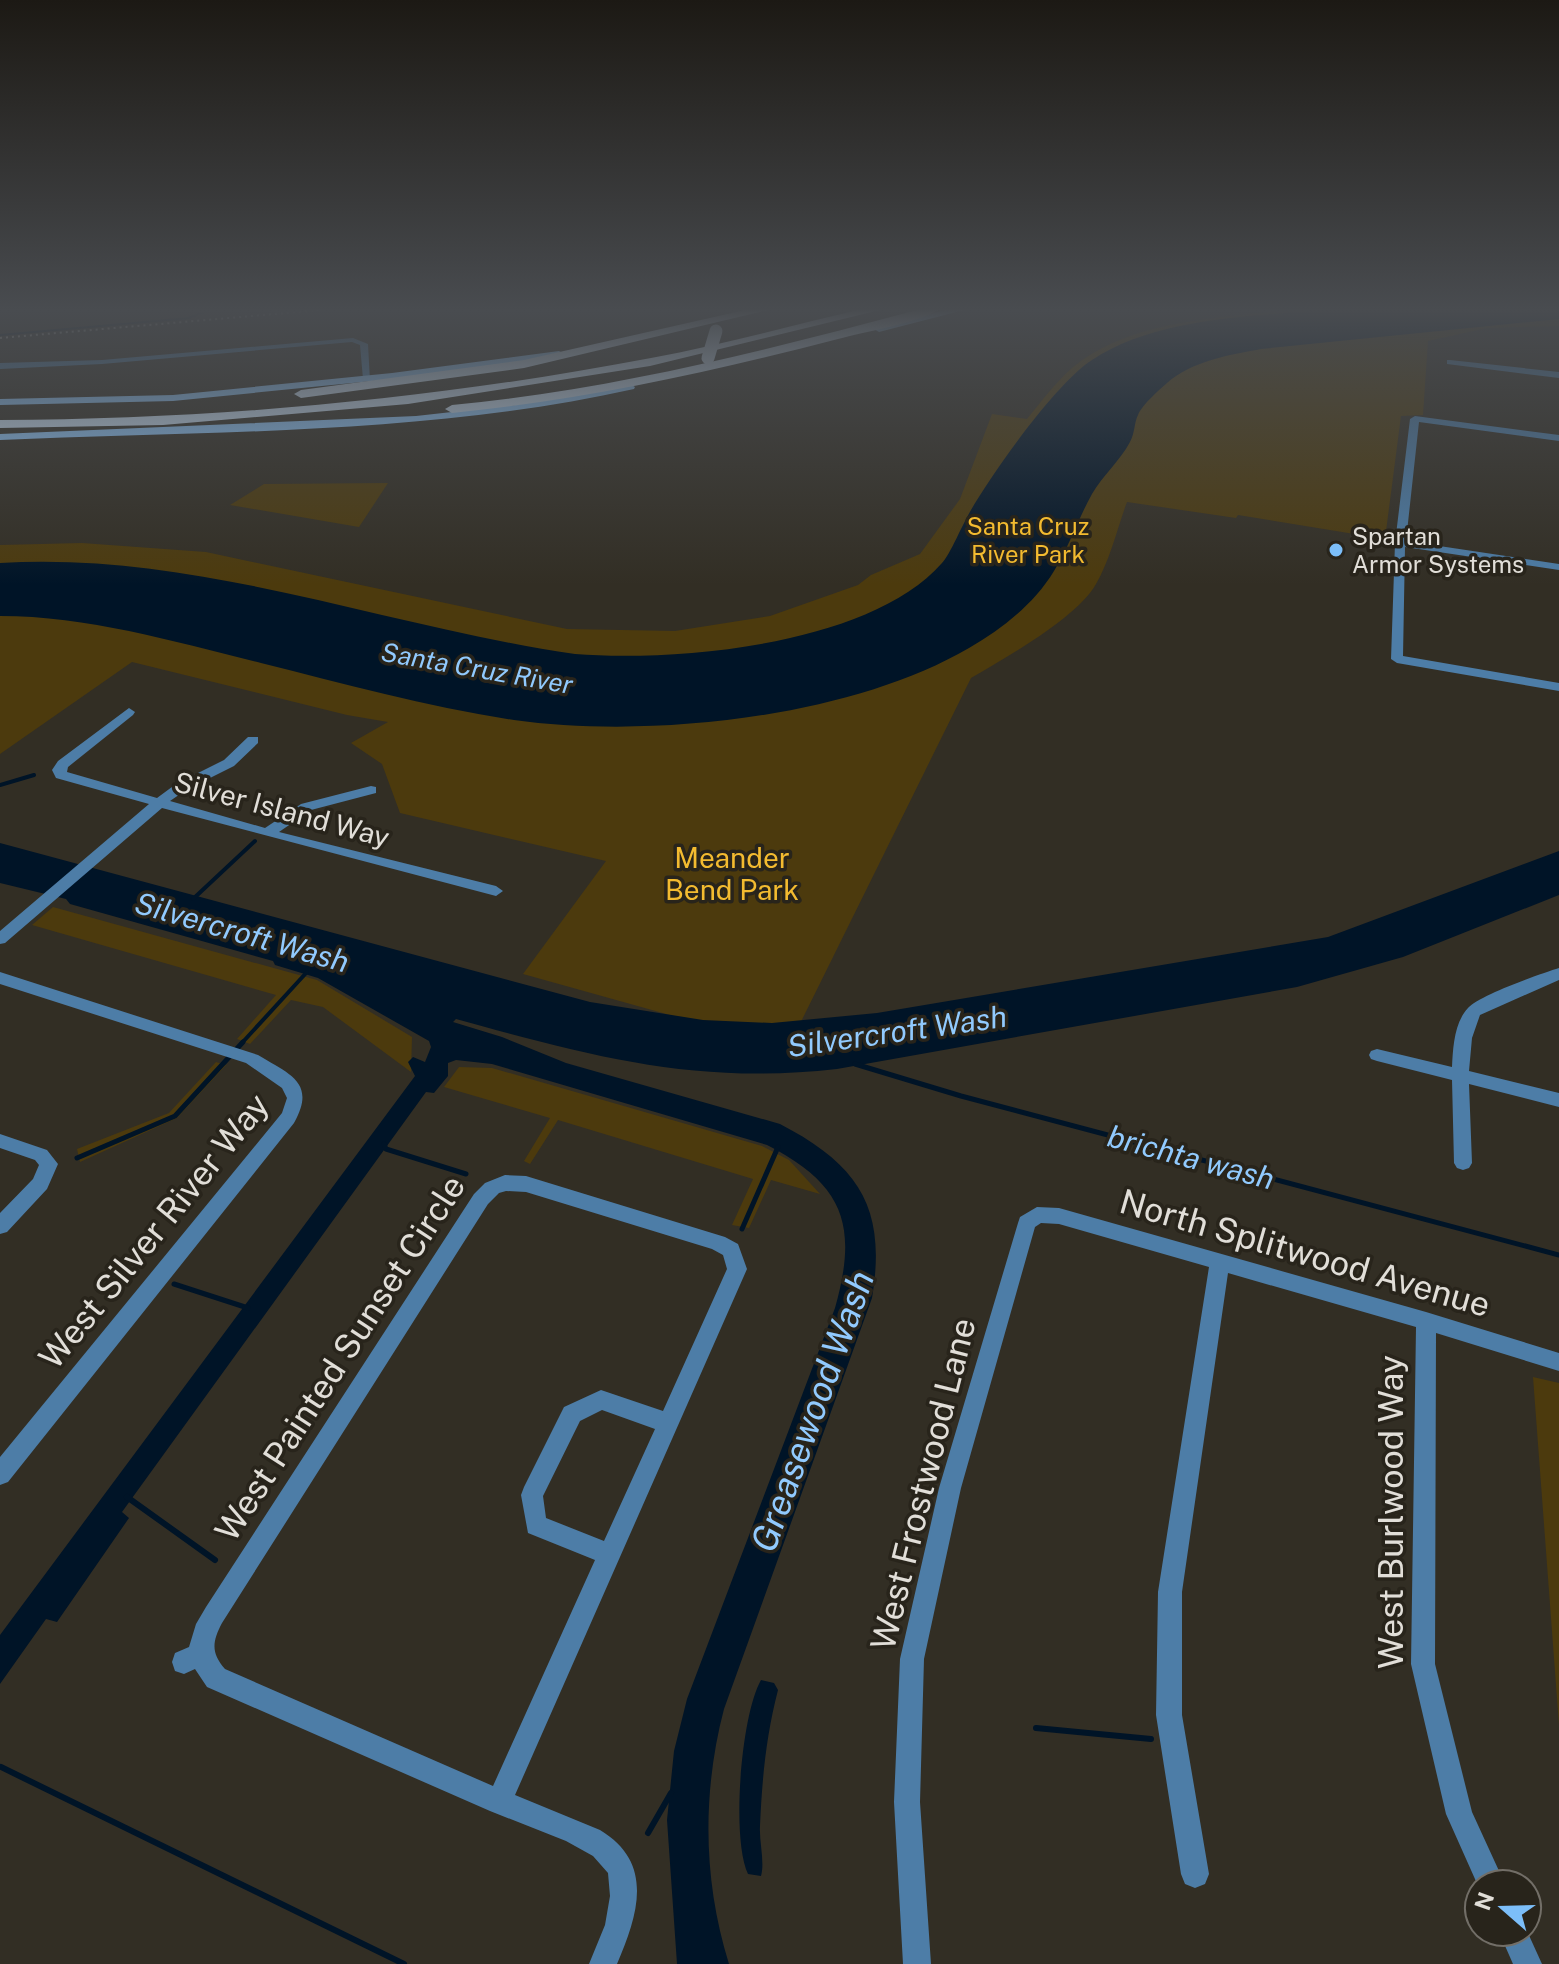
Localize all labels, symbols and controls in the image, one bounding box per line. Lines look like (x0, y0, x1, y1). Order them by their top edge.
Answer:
park label: Santa Cruz River Park (967, 512, 1089, 568)
place label: Spartan Armor Systems (1352, 522, 1524, 578)
marker: Spartan Armor Systems (1327, 541, 1345, 559)
water label: Santa Cruz River (379, 636, 575, 700)
street label: Silver Island Way (171, 764, 393, 854)
park label: Meander Bend Park (665, 841, 799, 906)
water label: Silvercroft Wash (131, 884, 353, 980)
water label: Silvercroft Wash (785, 998, 1009, 1064)
street label: West Silver River Way (31, 1085, 277, 1377)
water label: brichta wash (1104, 1117, 1278, 1197)
street label: West Painted Sunset Circle (207, 1168, 473, 1548)
street label: North Splitwood Avenue (1115, 1181, 1495, 1325)
water label: Greasewood Wash (742, 1265, 882, 1557)
street label: West Frostwood Lane (862, 1314, 984, 1654)
street label: West Burlwood Way (1371, 1355, 1411, 1669)
north arrow (1463, 1868, 1543, 1948)
text: N (1469, 1889, 1499, 1914)

